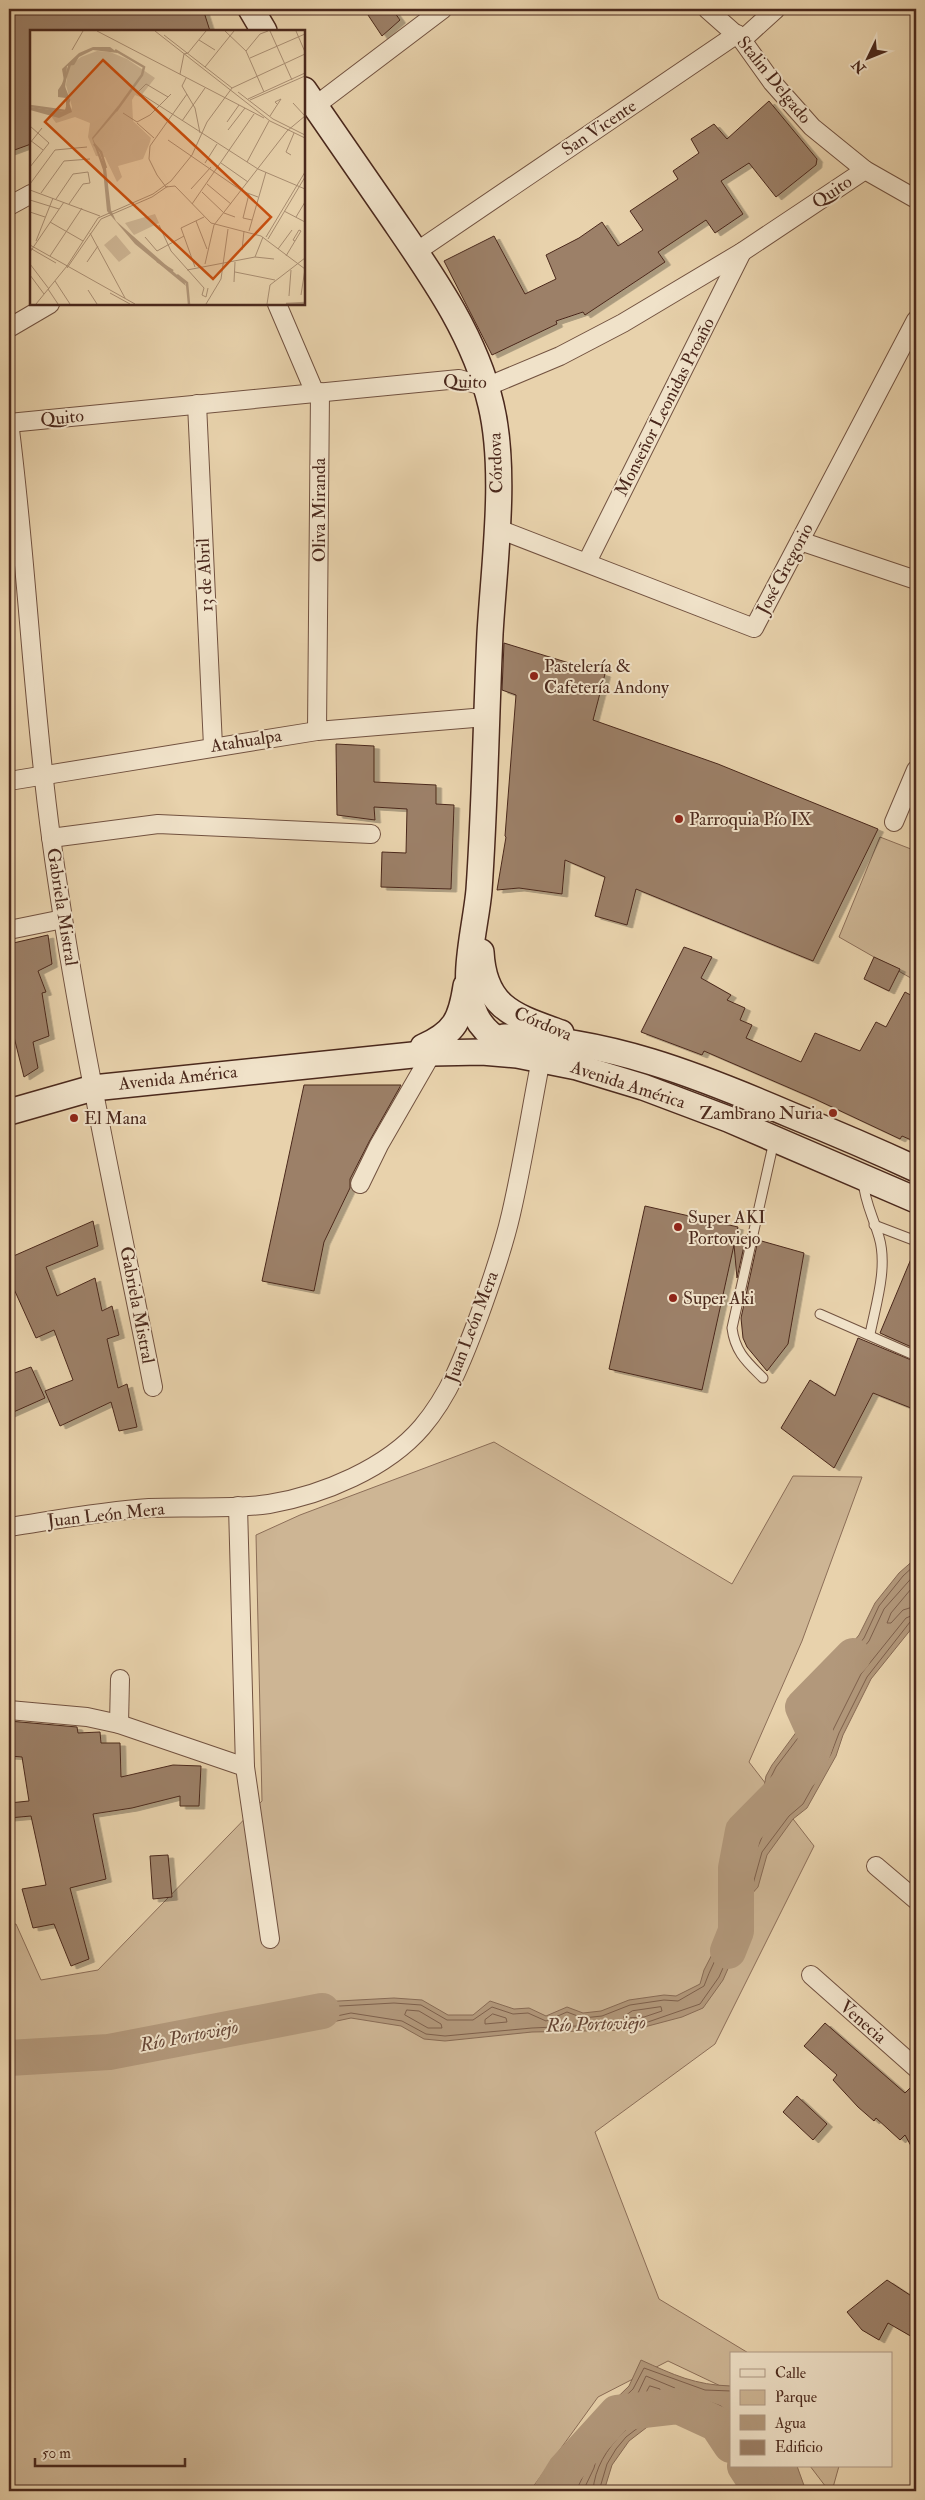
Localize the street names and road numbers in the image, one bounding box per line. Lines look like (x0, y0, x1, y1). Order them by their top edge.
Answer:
street label: Stalin Delgado (732, 31, 817, 129)
street label: San Vicente (557, 94, 641, 161)
street label: Quito (807, 170, 857, 214)
street label: Monseñor Leonidas Proaño (610, 313, 720, 500)
street label: Quito (443, 370, 487, 394)
street label: Quito (39, 404, 85, 432)
street label: Córdova (483, 432, 509, 494)
street label: Oliva Miranda (308, 457, 331, 562)
street label: José Gregorio (751, 519, 819, 619)
street label: 13 de Abril (192, 537, 218, 612)
street label: Atahualpa (208, 724, 284, 758)
street label: Gabriela Mistral (41, 846, 83, 968)
street label: Córdova (510, 1002, 576, 1047)
street label: Avenida América (567, 1055, 689, 1115)
street label: Avenida América (117, 1060, 239, 1096)
street label: Gabriela Mistral (114, 1244, 160, 1366)
street label: Juan León Mera (440, 1267, 504, 1387)
street label: Juan León Mera (45, 1497, 166, 1533)
street label: Venecia (835, 1995, 892, 2049)

